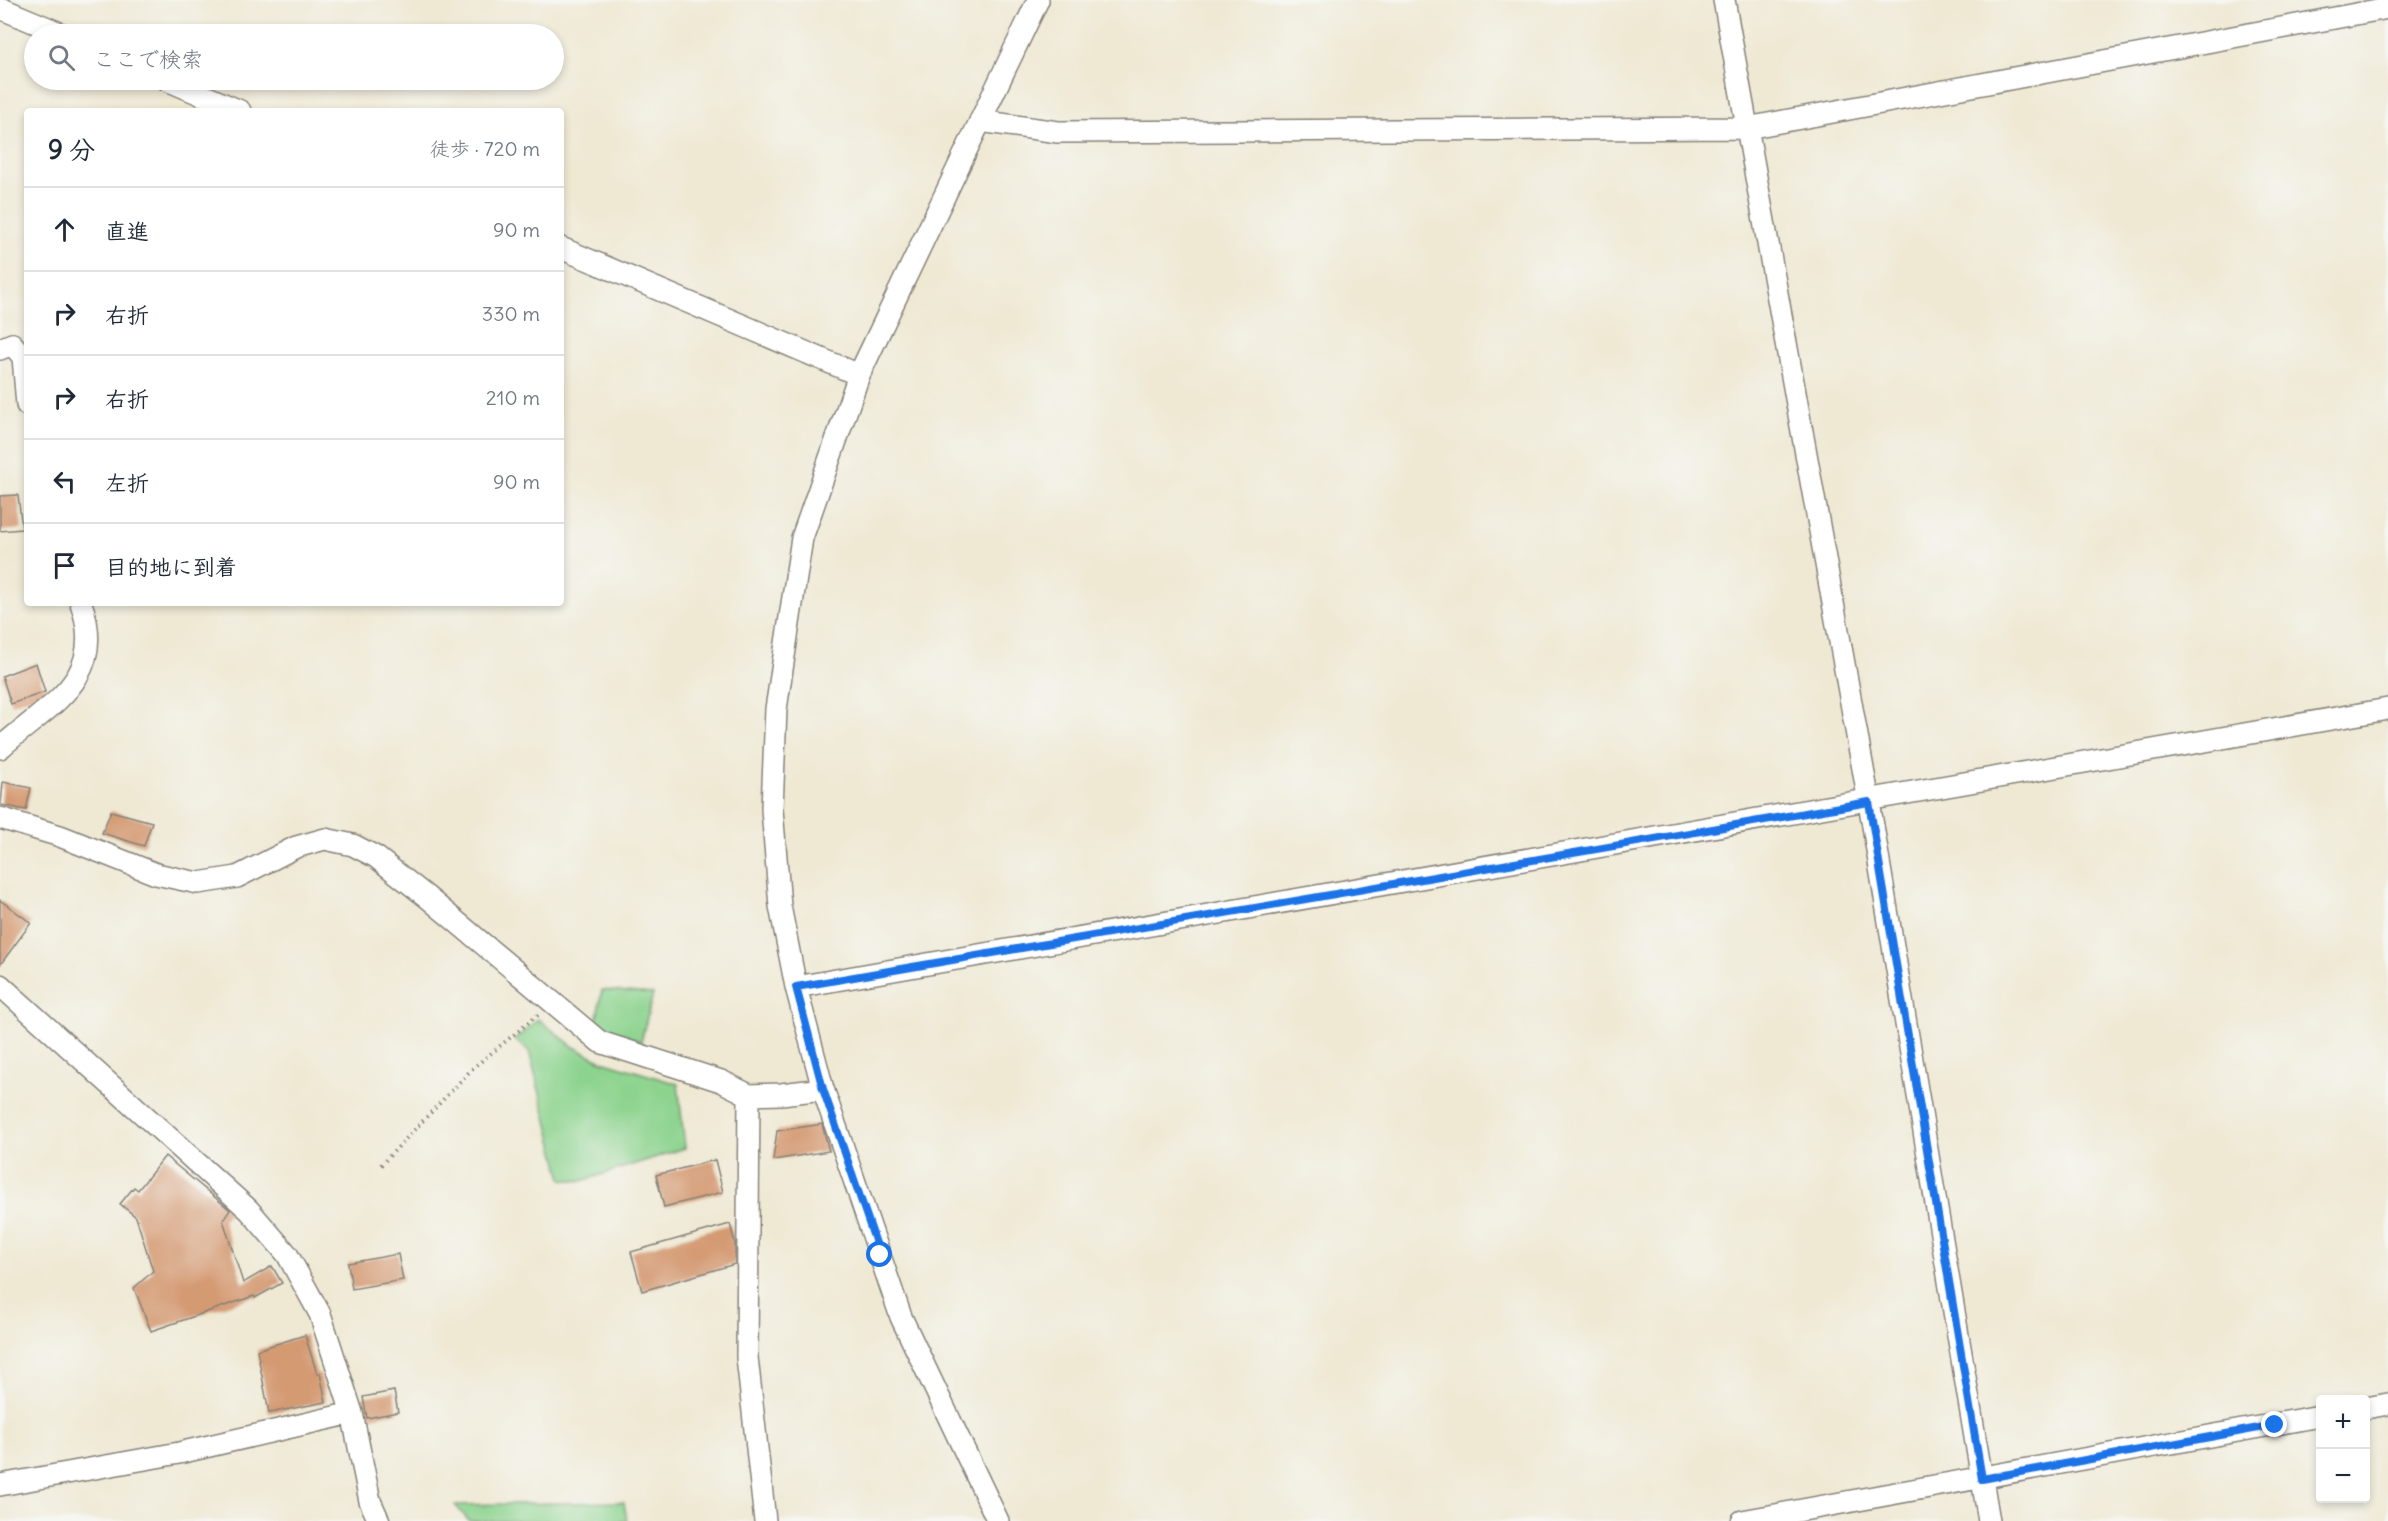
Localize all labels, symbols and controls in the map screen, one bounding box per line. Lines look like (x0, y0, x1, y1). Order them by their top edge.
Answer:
search box (24, 24, 564, 90)
icon: search (45, 41, 78, 74)
text: ここで検索 (93, 45, 203, 73)
text: 9 分 (48, 133, 95, 166)
text: 徒歩 · 720 m (430, 136, 540, 161)
icon: ahead (48, 213, 81, 246)
text: 直進 (105, 217, 149, 245)
text: 90 m (493, 217, 540, 242)
icon: right (48, 297, 81, 330)
text: 右折 (105, 301, 149, 329)
text: 330 m (482, 301, 540, 326)
icon: right (48, 381, 81, 414)
text: 右折 (105, 385, 149, 413)
text: 210 m (486, 385, 540, 410)
icon: left (48, 465, 81, 498)
text: 左折 (105, 469, 149, 497)
text: 90 m (493, 469, 540, 494)
icon: arrive (48, 549, 81, 582)
text: 目的地に到着 (105, 553, 237, 581)
route start (866, 1241, 892, 1267)
map controls (2316, 1395, 2370, 1503)
button: + (2316, 1395, 2370, 1449)
route end (2261, 1411, 2287, 1437)
button: − (2316, 1449, 2370, 1503)

